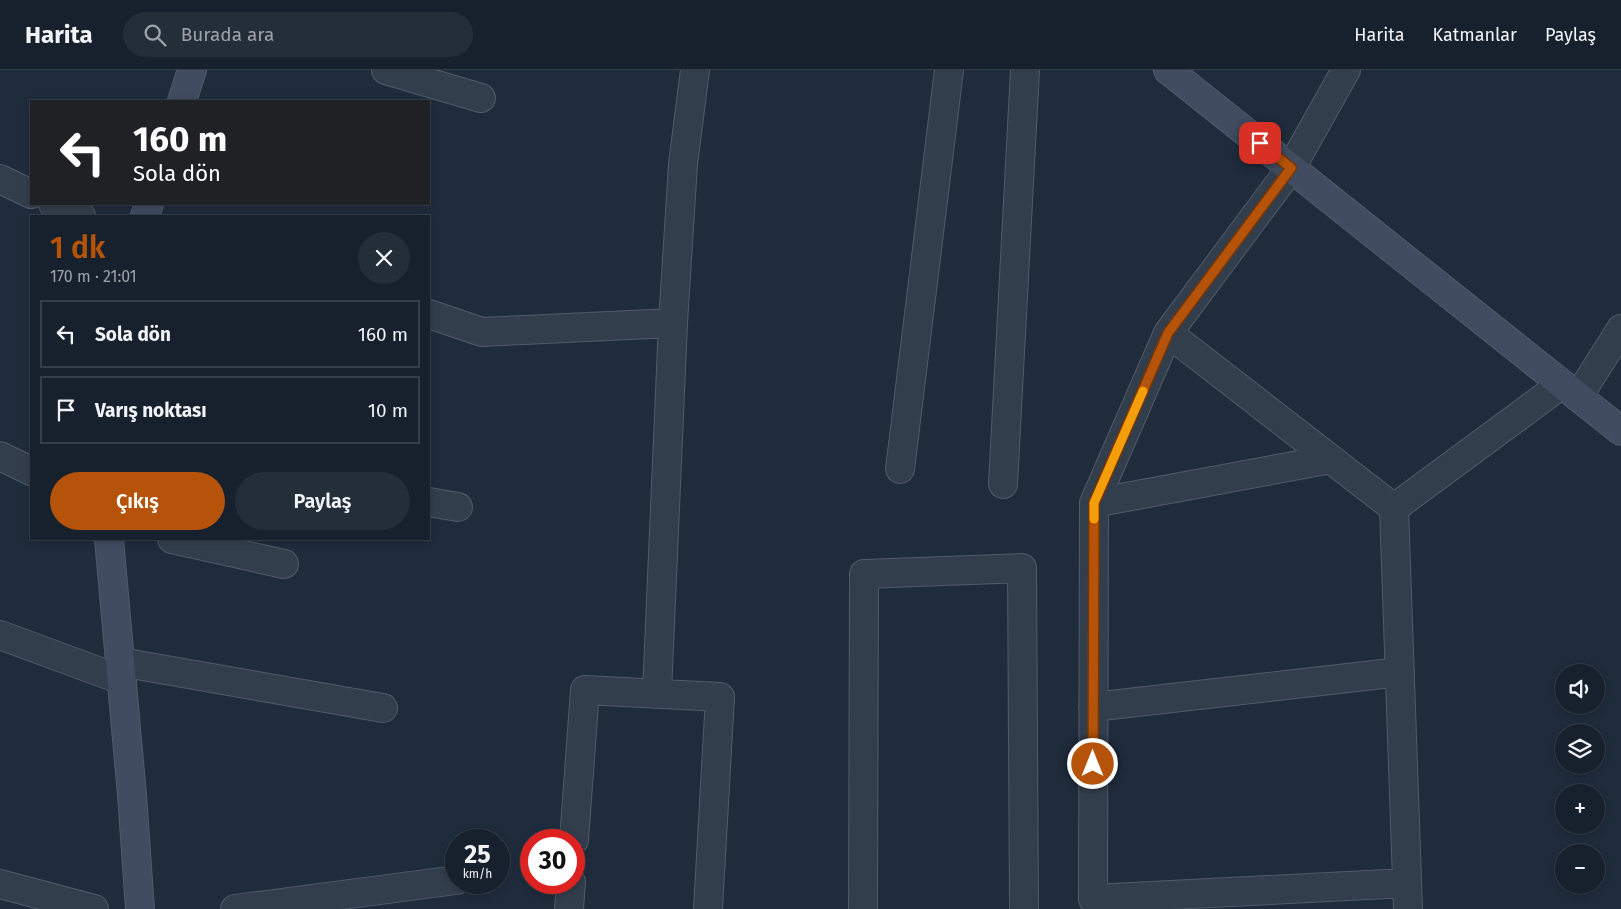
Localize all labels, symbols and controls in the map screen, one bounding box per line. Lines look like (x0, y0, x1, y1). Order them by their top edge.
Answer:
search box (123, 12, 473, 57)
text: Harita (25, 21, 93, 49)
icon: search (141, 21, 169, 49)
text: Burada ara (181, 23, 274, 46)
text: Harita (1354, 24, 1404, 46)
text: Katmanlar (1432, 24, 1517, 46)
text: Paylaş (1545, 24, 1596, 46)
text: 160 m (133, 118, 227, 160)
icon: left (50, 120, 115, 185)
pin (1239, 122, 1281, 164)
icon: arrive (1246, 129, 1274, 157)
text: Sola dön (133, 160, 221, 187)
text: 1 dk (50, 230, 105, 266)
button: close (358, 232, 410, 284)
text: 170 m · 21:01 (50, 267, 137, 286)
icon: left (52, 320, 80, 348)
text: Sola dön (95, 323, 171, 346)
text: 160 m (358, 323, 408, 346)
icon: arrive (52, 396, 80, 424)
text: Varış noktası (95, 399, 207, 422)
text: 10 m (368, 399, 408, 422)
button: Çıkış (50, 472, 225, 530)
button: Paylaş (235, 472, 410, 530)
map controls (1555, 664, 1605, 894)
button: sound (1555, 664, 1605, 714)
button: layers (1555, 724, 1605, 774)
position arrow (1066, 737, 1118, 789)
button: + (1555, 784, 1605, 834)
speed limit sign: 30 (520, 829, 585, 894)
text: 25 (464, 840, 491, 870)
button: − (1555, 844, 1605, 894)
text: km/h (463, 867, 492, 881)

